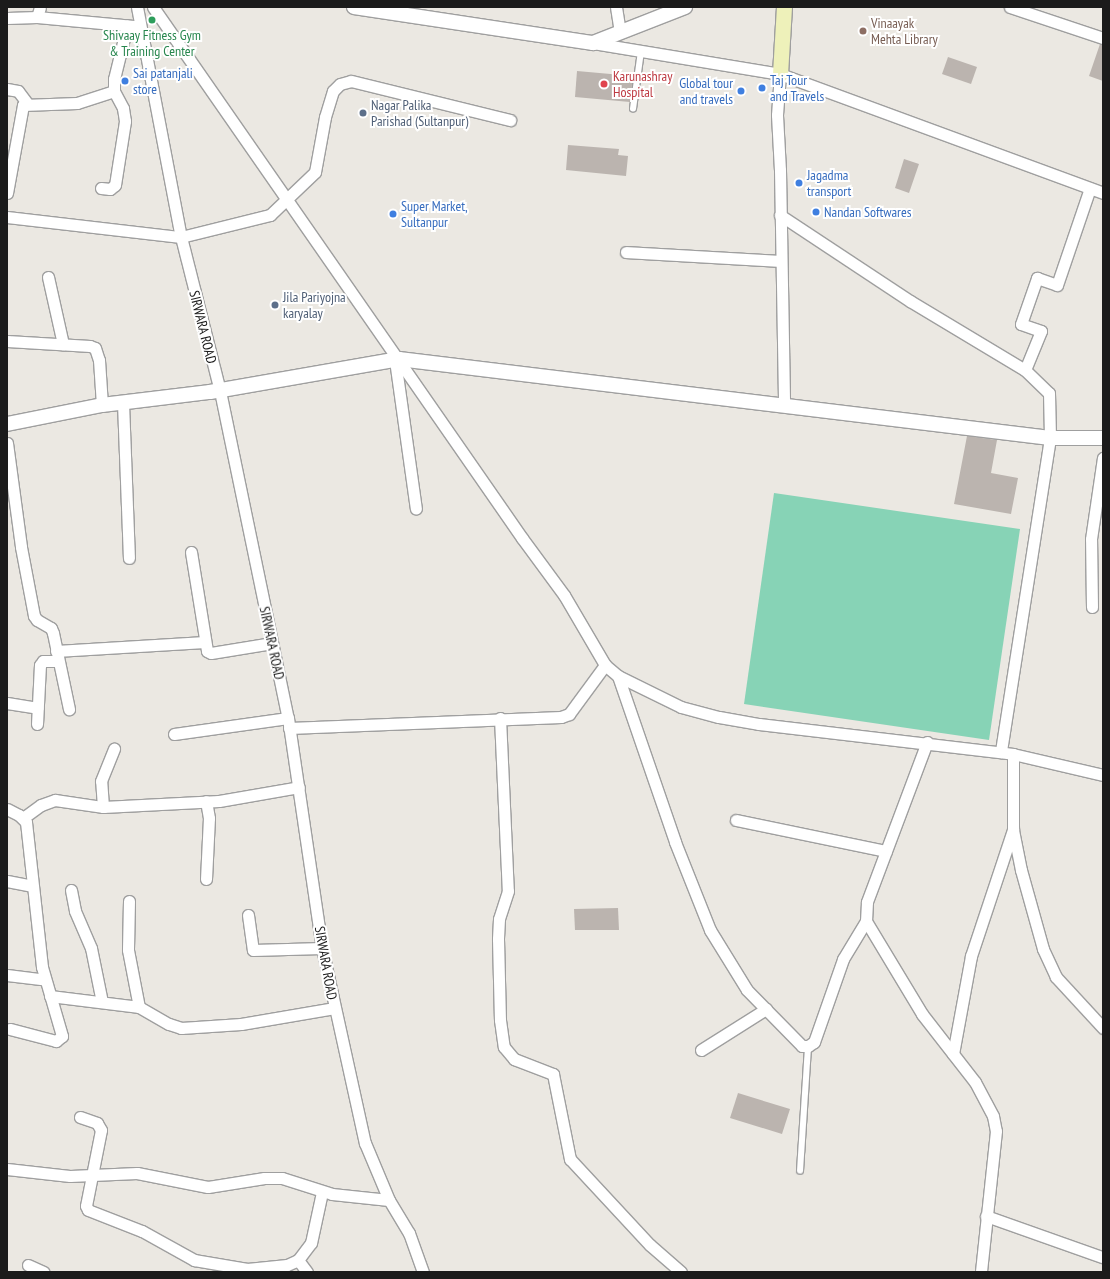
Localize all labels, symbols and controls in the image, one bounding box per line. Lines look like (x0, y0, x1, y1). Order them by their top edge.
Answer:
marker: Shivaay Fitness Gym & Training Center (147, 15, 157, 25)
place label: Vinaayak Mehta Library (871, 15, 938, 48)
marker: Vinaayak Mehta Library (858, 26, 868, 36)
place label: Shivaay Fitness Gym & Training Center (103, 27, 201, 60)
place label: Sai patanjali store (133, 65, 193, 98)
place label: Karunashray Hospital (613, 68, 672, 100)
place label: Taj Tour and Travels (770, 72, 824, 104)
place label: Global tour and travels (679, 75, 733, 108)
marker: Sai patanjali store (120, 76, 130, 86)
marker: Karunashray Hospital (598, 78, 610, 90)
marker: Taj Tour and Travels (757, 83, 767, 93)
marker: Global tour and travels (736, 86, 746, 96)
place label: Nagar Palika Parishad (Sultanpur) (371, 97, 468, 130)
marker: Nagar Palika Parishad (Sultanpur) (358, 108, 368, 118)
place label: Jagadma transport (807, 167, 851, 200)
marker: Jagadma transport (794, 178, 804, 188)
place label: Super Market, Sultanpur (401, 198, 468, 230)
place label: Nandan Softwares (824, 204, 911, 220)
marker: Nandan Softwares (811, 207, 821, 217)
marker: Super Market, Sultanpur (388, 209, 398, 219)
street label: SIRWARA ROAD (186, 289, 220, 365)
place label: Jila Pariyojna karyalay (283, 289, 346, 322)
marker: Jila Pariyojna karyalay (270, 300, 280, 310)
street label: SIRWARA ROAD (256, 605, 288, 681)
street label: SIRWARA ROAD (311, 925, 341, 1001)

